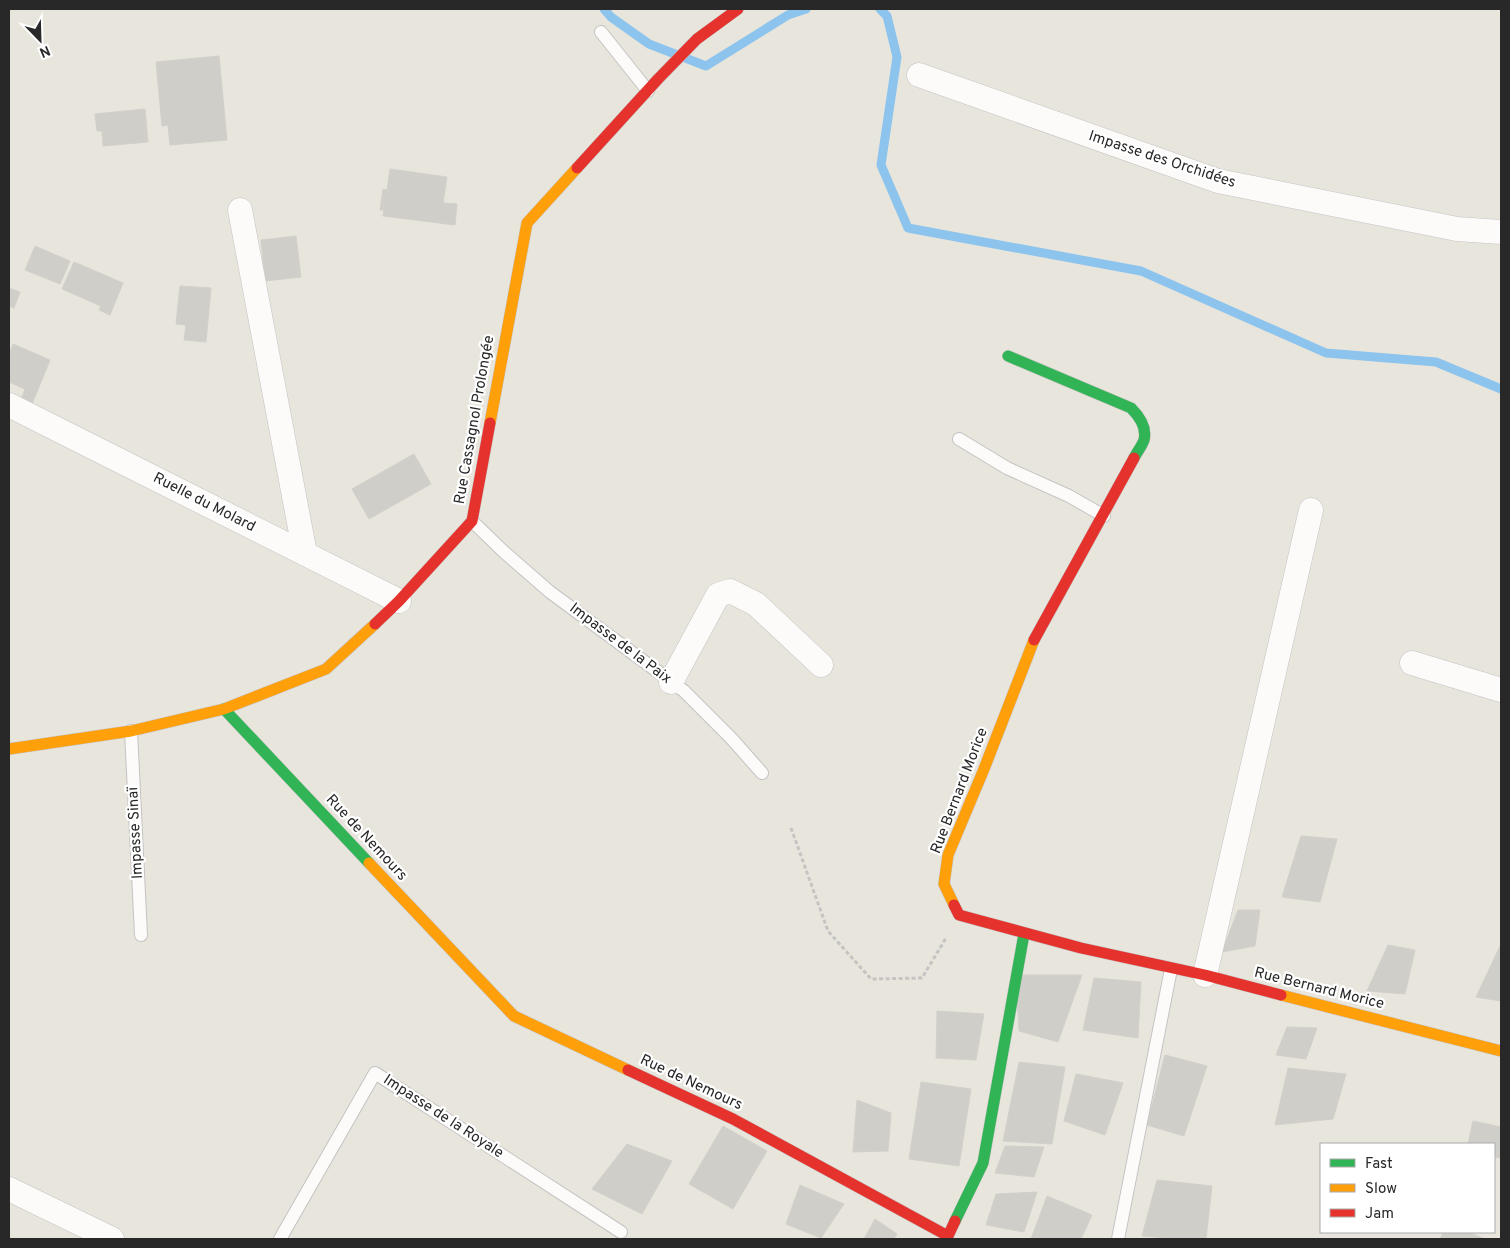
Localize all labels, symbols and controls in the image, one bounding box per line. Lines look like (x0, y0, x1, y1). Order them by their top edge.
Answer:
north arrow (15, 15, 65, 65)
text: N (37, 41, 52, 60)
street label: Impasse des Orchidées (1086, 127, 1238, 193)
street label: Rue Cassagnol Prolongée (451, 334, 499, 506)
street label: Ruelle du Molard (150, 469, 258, 537)
street label: Impasse de la Paix (565, 599, 675, 689)
street label: Rue Bernard Morice (927, 725, 993, 857)
street label: Impasse Sinaï (124, 785, 148, 880)
street label: Rue de Nemours (321, 791, 411, 885)
street label: Rue Bernard Morice (1252, 964, 1386, 1014)
street label: Rue de Nemours (637, 1051, 745, 1115)
street label: Impasse de la Royale (379, 1071, 507, 1163)
legend (1320, 1143, 1495, 1233)
text: Fast (1365, 1155, 1393, 1174)
text: Slow (1365, 1180, 1397, 1199)
text: Jam (1365, 1205, 1394, 1224)

